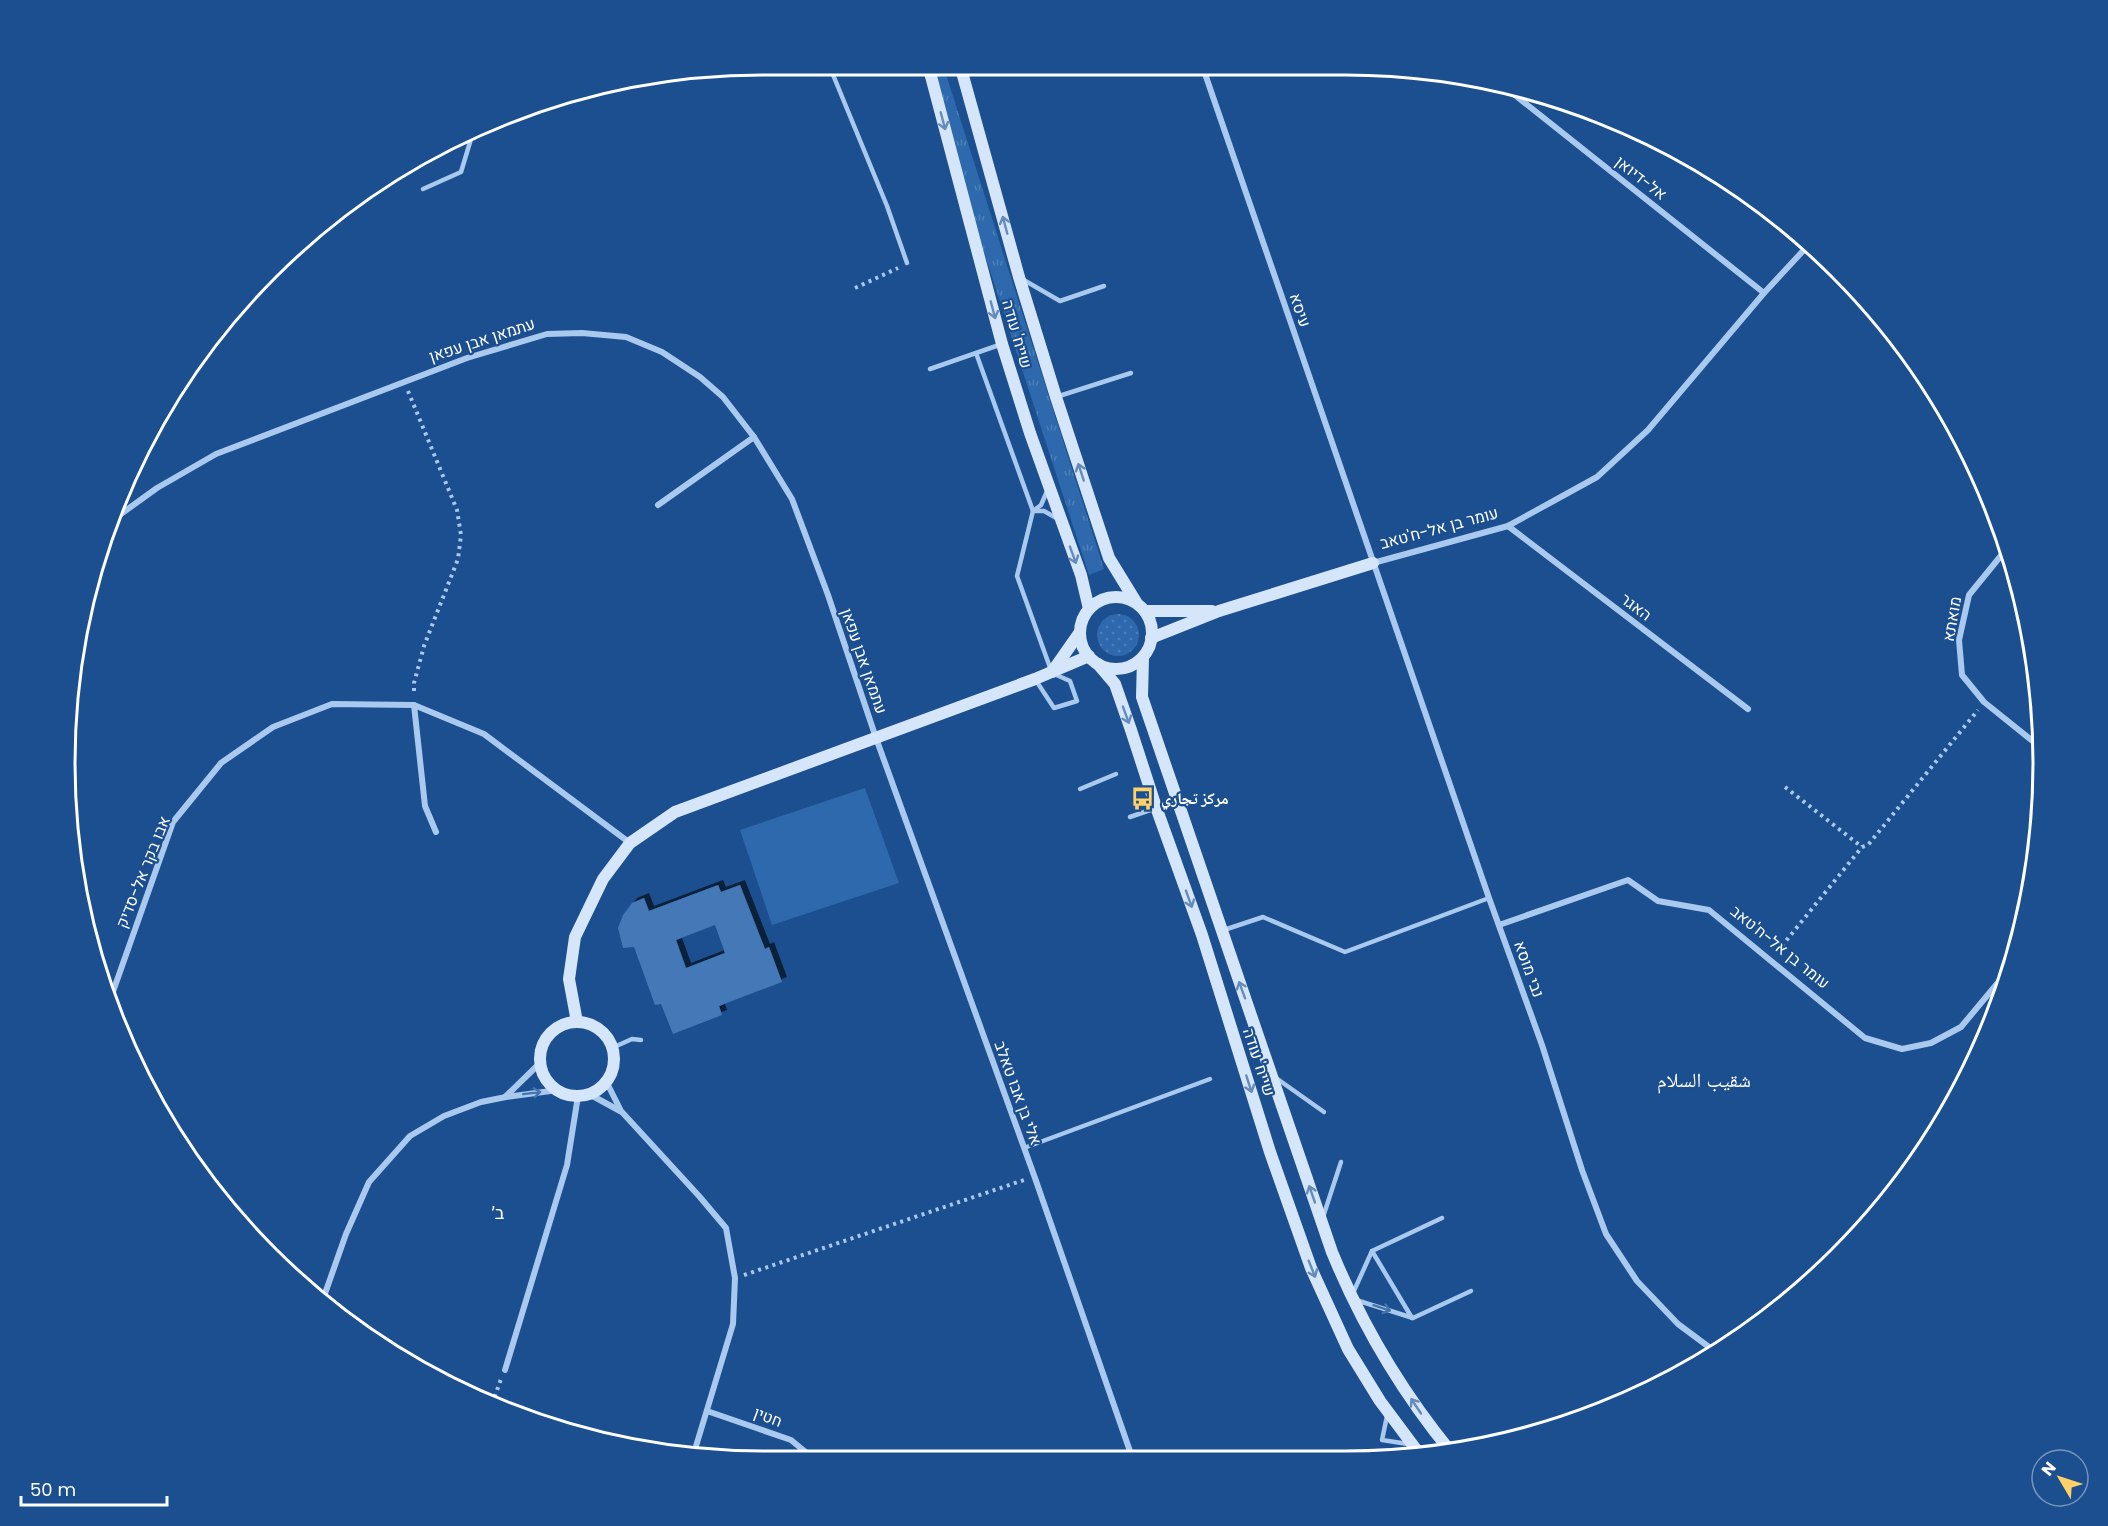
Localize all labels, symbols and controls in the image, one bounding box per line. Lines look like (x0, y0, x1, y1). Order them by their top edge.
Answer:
one-way arrow (938, 111, 950, 130)
street label: אל-דיואן (1610, 150, 1672, 206)
one-way arrow (999, 216, 1010, 235)
street label: עיסא (1284, 290, 1316, 330)
street label: שייח' עודה (996, 297, 1038, 371)
one-way arrow (987, 300, 999, 319)
street label: עתמאן אבן עפאן (426, 312, 538, 368)
one-way arrow (1075, 463, 1086, 482)
street label: עומר בן אל-ח'טאב (1377, 501, 1501, 555)
one-way arrow (1069, 545, 1080, 564)
street label: האגר (1616, 588, 1656, 626)
street label: מואתא (1937, 595, 1967, 643)
street label: עתמאן אבן עפאן (835, 605, 893, 717)
one-way arrow (1121, 705, 1132, 723)
bus stop icon: مركز تجاري (1130, 785, 1156, 811)
place label: مركز تجاري (1161, 787, 1229, 810)
street label: אבו בקר אל-סדיק (110, 813, 176, 931)
one-way arrow (1185, 889, 1196, 908)
street label: עומר בן אל-ח'טאב (1725, 900, 1835, 994)
street label: נבי מוסא (1508, 938, 1550, 1000)
one-way arrow (1236, 981, 1247, 1000)
street label: שייח' עודה (1237, 1025, 1281, 1099)
street label: אלי בן אבו טאלב (988, 1038, 1048, 1148)
district label: شقيب السلام (1657, 1066, 1751, 1094)
one-way arrow (1244, 1074, 1255, 1093)
one-way arrow (521, 1088, 541, 1099)
one-way arrow (1305, 1186, 1316, 1204)
district label: ב׳ (492, 1200, 505, 1225)
one-way arrow (1307, 1259, 1318, 1278)
one-way arrow (1372, 1304, 1391, 1315)
one-way arrow (1409, 1398, 1422, 1415)
street label: חטין (750, 1401, 786, 1433)
north arrow (2030, 1448, 2090, 1508)
text: N (2036, 1457, 2061, 1481)
scale bar (21, 1469, 166, 1507)
text: 50 m (30, 1477, 76, 1502)

